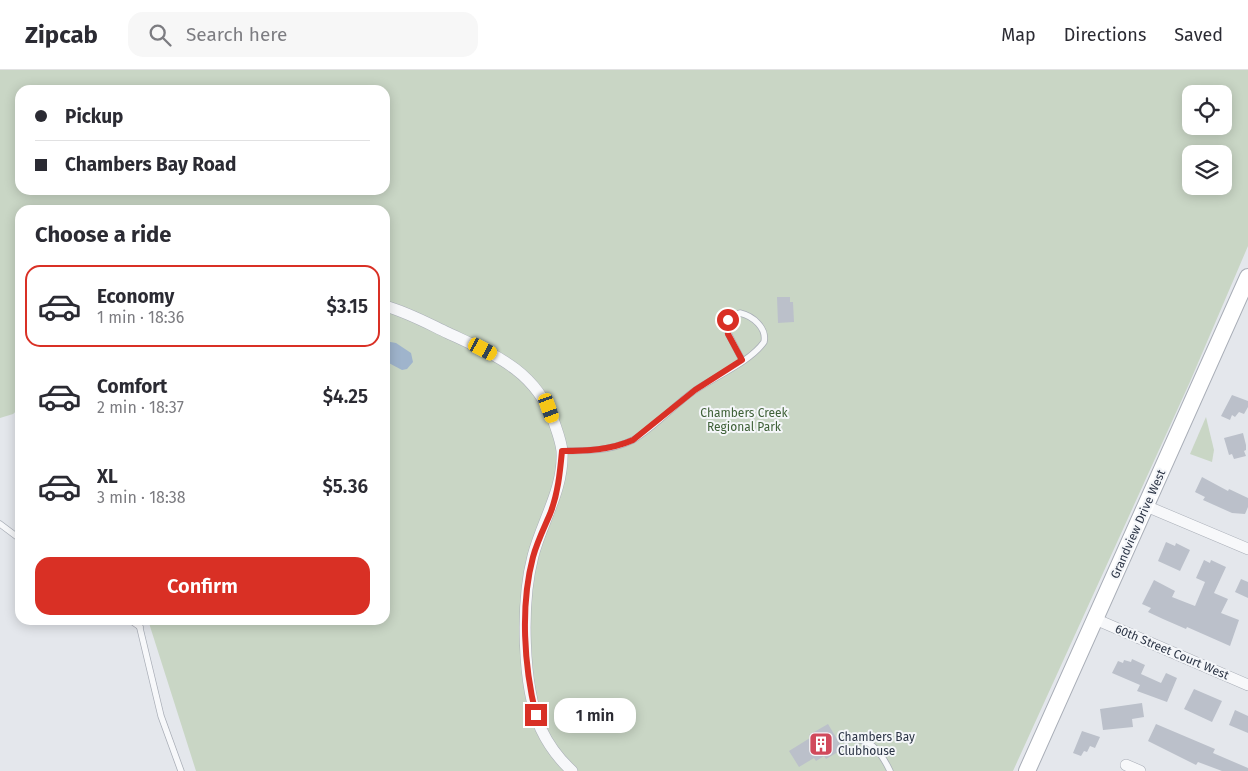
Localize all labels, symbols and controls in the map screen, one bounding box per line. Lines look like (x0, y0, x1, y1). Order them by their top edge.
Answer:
search box (128, 12, 478, 57)
text: Zipcab (25, 21, 98, 49)
icon: search (146, 21, 174, 49)
text: Search here (186, 23, 287, 46)
text: Map (1001, 24, 1036, 46)
text: Directions (1064, 24, 1146, 46)
text: Saved (1174, 24, 1223, 46)
map controls (1182, 85, 1232, 195)
button: locate (1182, 85, 1232, 135)
text: Pickup (65, 105, 123, 128)
button: layers (1182, 145, 1232, 195)
text: Chambers Bay Road (65, 153, 236, 176)
text: Choose a ride (35, 221, 171, 248)
icon: car (37, 284, 82, 329)
text: Economy (97, 285, 174, 308)
text: $3.15 (327, 295, 368, 318)
text: 1 min · 18:36 (97, 308, 184, 327)
route start (717, 309, 739, 331)
car (466, 335, 499, 363)
icon: car (37, 374, 82, 419)
text: Comfort (97, 375, 167, 398)
text: $4.25 (323, 385, 368, 408)
car (536, 391, 561, 425)
text: 2 min · 18:37 (97, 398, 184, 417)
park label: Chambers Creek Regional Park (700, 406, 789, 434)
icon: car (37, 464, 82, 509)
text: XL (97, 465, 118, 488)
street label: Grandview Drive West (1108, 467, 1169, 581)
text: $5.36 (322, 475, 368, 498)
text: 3 min · 18:38 (97, 488, 186, 507)
button: Confirm (35, 557, 370, 615)
street label: 60th Street Court West (1113, 622, 1232, 683)
callout: 1 min (554, 698, 636, 732)
route end (525, 704, 547, 726)
text: 1 min (576, 706, 614, 725)
place label: Chambers Bay Clubhouse (838, 730, 915, 758)
building icon: Chambers Bay Clubhouse (808, 731, 834, 757)

